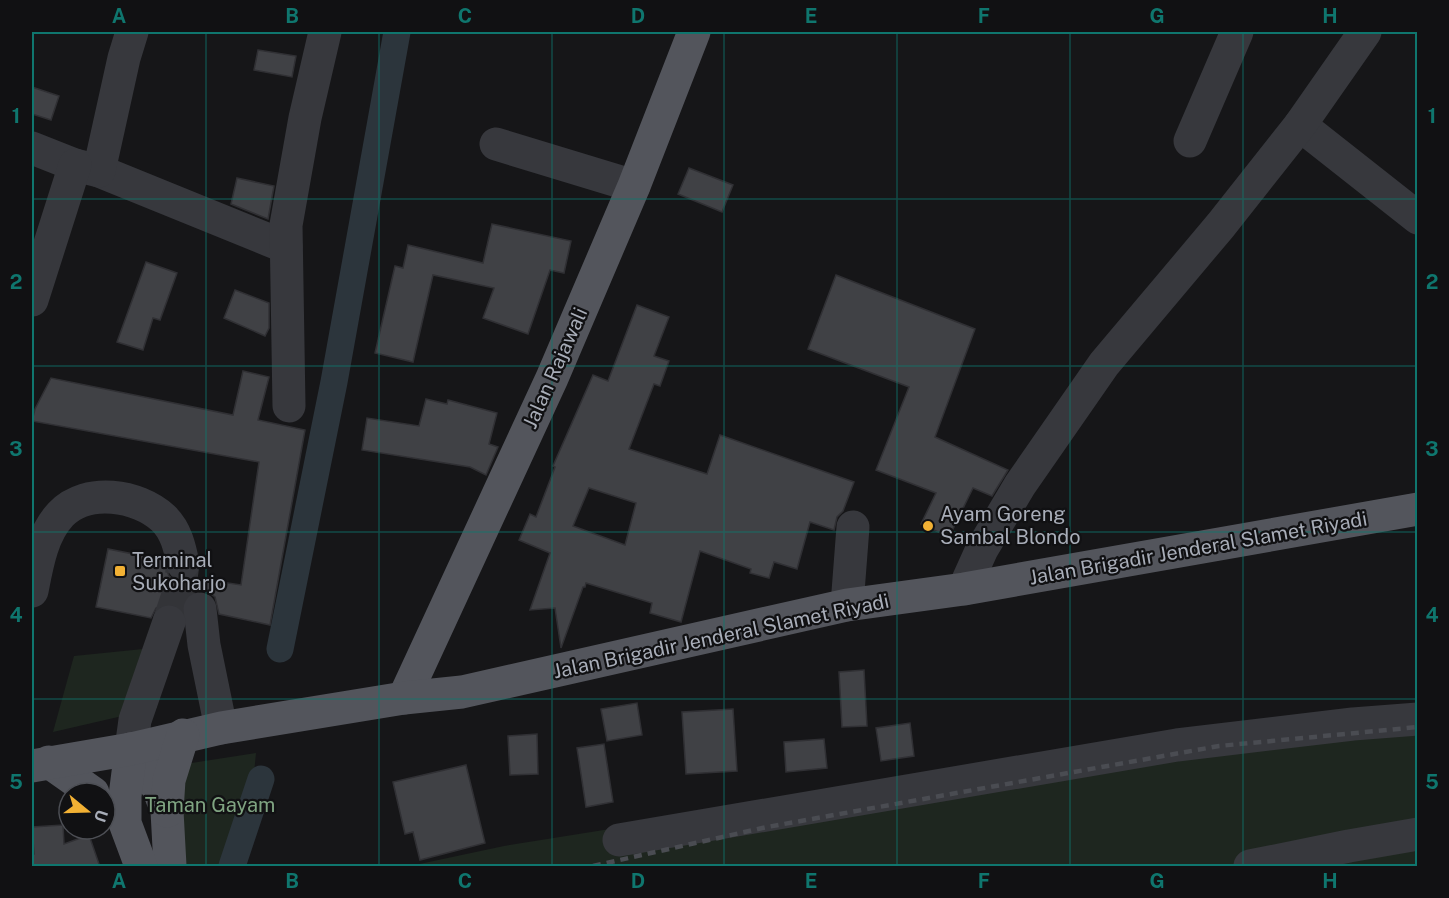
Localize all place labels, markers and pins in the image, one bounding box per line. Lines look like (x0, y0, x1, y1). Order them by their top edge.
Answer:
place label: Ayam Goreng Sambal Blondo (940, 502, 1081, 549)
marker: Ayam Goreng Sambal Blondo (921, 519, 935, 533)
place label: Terminal Sukoharjo (132, 548, 226, 595)
marker: Terminal Sukoharjo (113, 564, 127, 578)

